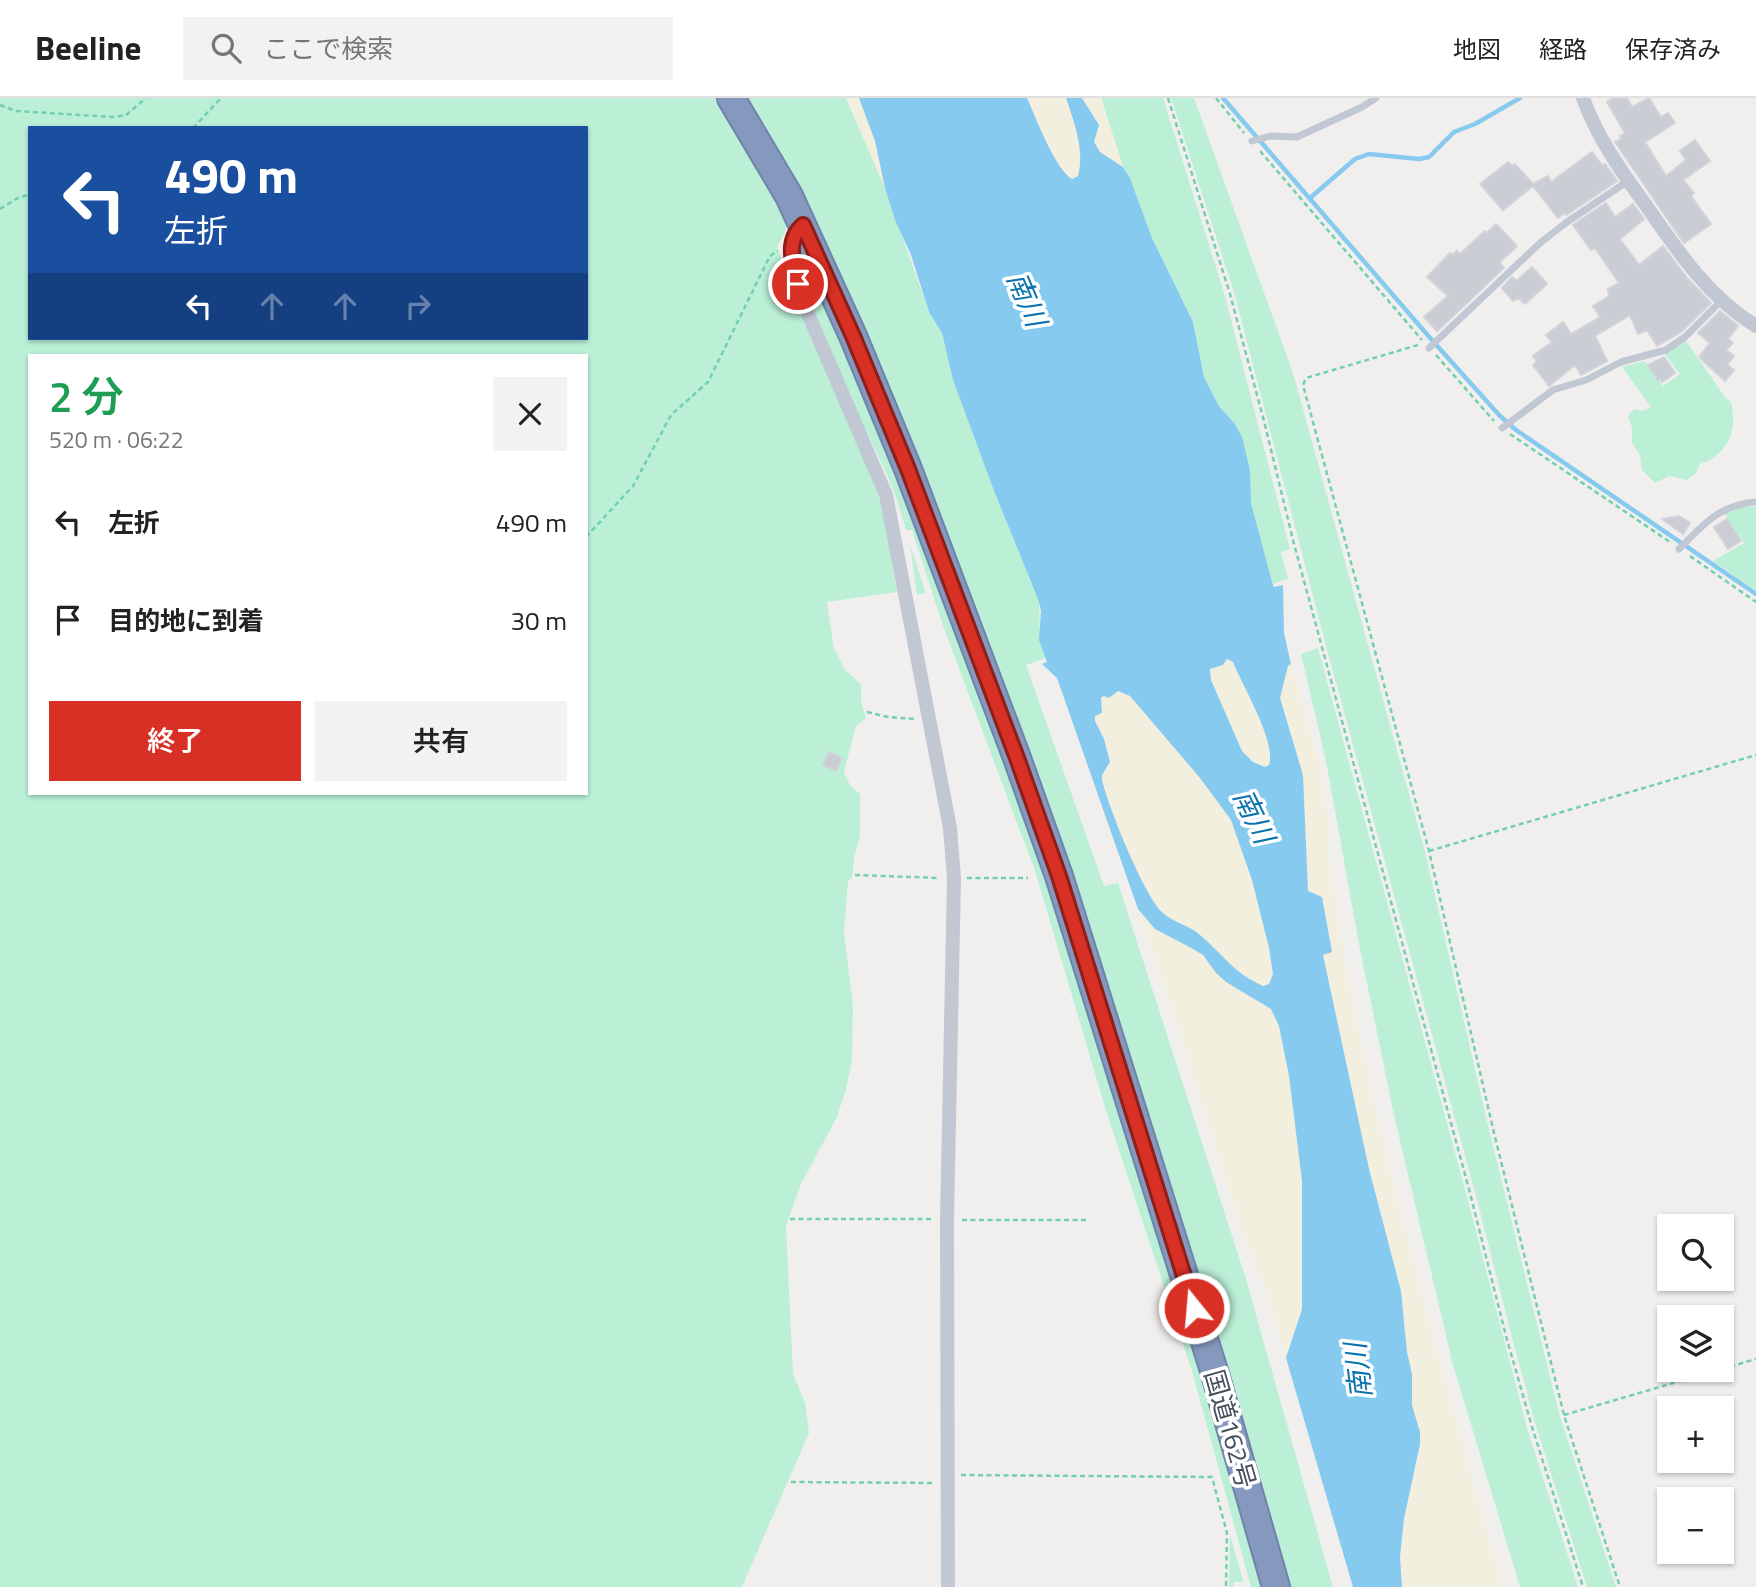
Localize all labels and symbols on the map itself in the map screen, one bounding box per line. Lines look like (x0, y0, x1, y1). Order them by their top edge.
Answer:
pin (768, 254, 828, 314)
water label: 南川 (997, 265, 1059, 336)
water label: 南川 (1223, 781, 1287, 853)
position arrow (1157, 1271, 1231, 1345)
water label: 南川 (1332, 1338, 1382, 1401)
street label: 国道162号 (1195, 1365, 1266, 1493)

